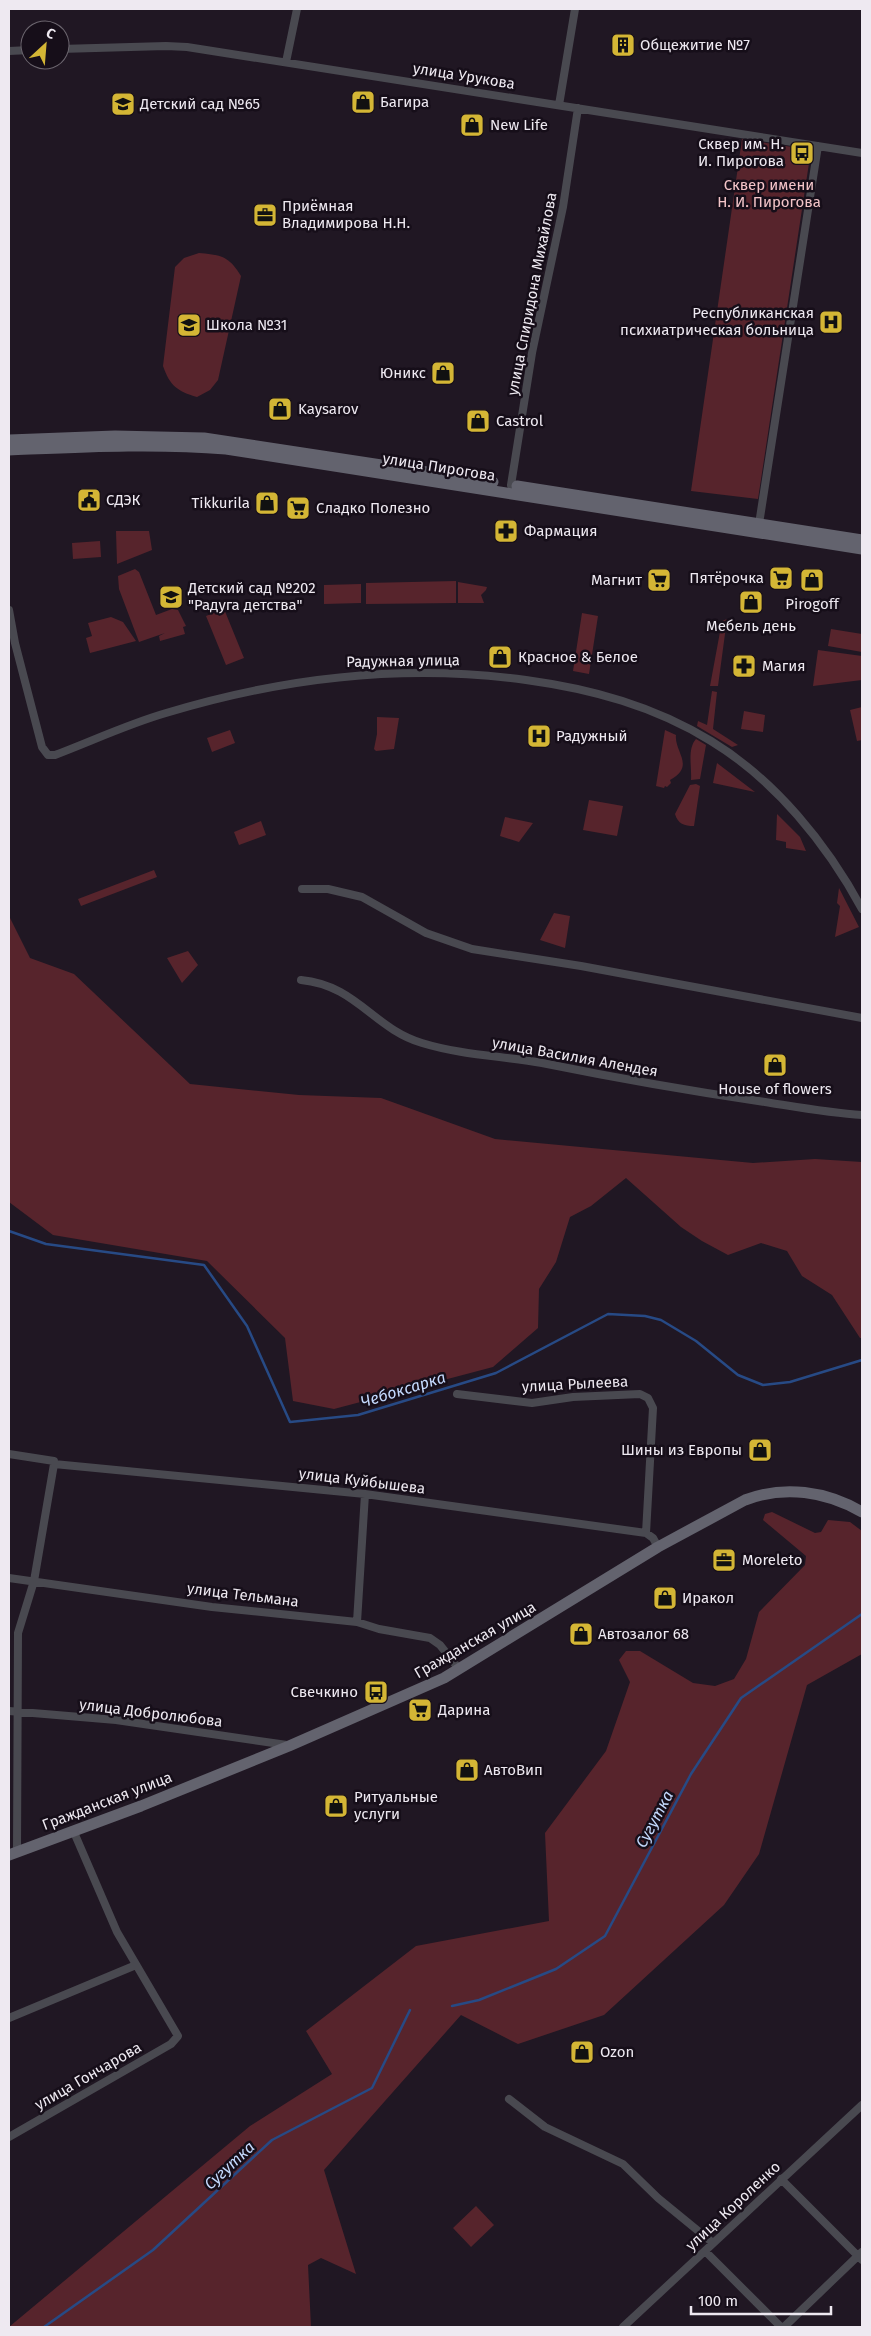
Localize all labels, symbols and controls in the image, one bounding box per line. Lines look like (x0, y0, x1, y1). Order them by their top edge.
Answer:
north arrow (20, 20, 70, 70)
text: С (43, 24, 58, 43)
building icon: Общежитие №7 (610, 32, 636, 58)
place label: Общежитие №7 (640, 36, 750, 54)
street label: улица Урукова (412, 59, 516, 93)
shop icon: Багира (350, 89, 376, 115)
school or university icon: Детский сад №65 (110, 91, 136, 117)
place label: Багира (380, 93, 429, 111)
place label: Детский сад №65 (139, 95, 260, 113)
shop icon: New Life (459, 112, 485, 138)
place label: New Life (490, 116, 548, 134)
place label: Сквер им. Н. И. Пирогова (698, 135, 784, 170)
bus stop icon: Сквер им. Н. И. Пирогова (789, 140, 815, 166)
park label: Сквер имени Н. И. Пирогова (717, 176, 821, 211)
street label: улица Спиридона Михайлова (503, 191, 561, 397)
place label: Приёмная Владимирова Н.Н. (282, 197, 410, 232)
office icon: Приёмная Владимирова Н.Н. (252, 202, 278, 228)
place label: Республиканская психиатрическая больница (620, 304, 814, 339)
hospital icon: Республиканская психиатрическая больница (818, 309, 844, 335)
school or university icon: Школа №31 (176, 312, 202, 338)
place label: Школа №31 (206, 316, 287, 334)
shop icon: Юникс (430, 360, 456, 386)
place label: Юникс (380, 364, 426, 382)
shop icon: Kaysarov (267, 396, 293, 422)
place label: Kaysarov (298, 400, 359, 418)
shop icon: Castrol (465, 408, 491, 434)
place label: Castrol (496, 412, 544, 430)
street label: улица Пирогова (381, 449, 497, 485)
public building icon: СДЭК (76, 487, 102, 513)
shop icon: Tikkurila (254, 490, 280, 516)
place label: СДЭК (106, 491, 141, 509)
place label: Tikkurila (192, 494, 250, 512)
supermarket icon: Сладко Полезно (285, 495, 311, 521)
place label: Сладко Полезно (316, 499, 430, 517)
pharmacy icon: Фармация (493, 518, 519, 544)
place label: Фармация (524, 522, 598, 540)
supermarket icon: Пятёрочка (768, 565, 794, 591)
supermarket icon: Магнит (646, 567, 672, 593)
shop icon: Pirogoff (799, 567, 825, 593)
place label: Пятёрочка (689, 569, 764, 587)
place label: Магнит (591, 571, 642, 589)
place label: Детский сад №202 "Радуга детства" (187, 579, 316, 614)
school or university icon: Детский сад №202 "Радуга детства" (158, 584, 184, 610)
shop icon: Мебель день (738, 589, 764, 615)
place label: Pirogoff (785, 595, 840, 613)
place label: Мебель день (706, 617, 796, 635)
shop icon: Красное & Белое (487, 644, 513, 670)
place label: Красное & Белое (518, 648, 638, 666)
street label: Радужная улица (346, 651, 460, 671)
pharmacy icon: Магия (731, 653, 757, 679)
place label: Магия (762, 657, 806, 675)
hospital icon: Радужный (526, 723, 552, 749)
place label: Радужный (556, 727, 628, 745)
street label: улица Василия Алендея (491, 1034, 659, 1080)
shop icon: House of flowers (762, 1052, 788, 1078)
place label: House of flowers (718, 1080, 832, 1098)
water label: Чебоксарка (358, 1368, 448, 1411)
street label: улица Рылеева (521, 1372, 629, 1396)
shop icon: Шины из Европы (747, 1437, 773, 1463)
place label: Шины из Европы (621, 1441, 742, 1459)
street label: улица Куйбышева (298, 1464, 426, 1498)
office icon: Moreleto (711, 1547, 737, 1573)
place label: Moreleto (742, 1551, 802, 1569)
street label: улица Тельмана (186, 1579, 300, 1611)
shop icon: Иракол (652, 1585, 678, 1611)
place label: Иракол (682, 1589, 734, 1607)
street label: Гражданская улица (411, 1598, 539, 1682)
shop icon: Автозалог 68 (568, 1621, 594, 1647)
place label: Автозалог 68 (598, 1625, 689, 1643)
bus stop icon: Свечкино (363, 1679, 389, 1705)
place label: Свечкино (291, 1683, 358, 1701)
street label: улица Добролюбова (78, 1695, 224, 1731)
supermarket icon: Дарина (407, 1697, 433, 1723)
place label: Дарина (437, 1701, 490, 1719)
shop icon: АвтоВип (454, 1757, 480, 1783)
place label: АвтоВип (484, 1761, 543, 1779)
street label: Гражданская улица (40, 1768, 174, 1834)
water label: Сугутка (632, 1787, 677, 1851)
place label: Ритуальные услуги (354, 1788, 438, 1823)
shop icon: Ритуальные услуги (323, 1793, 349, 1819)
street label: улица Гончарова (31, 2038, 145, 2114)
shop icon: Ozon (569, 2039, 595, 2065)
place label: Ozon (600, 2043, 634, 2061)
water label: Сугутка (200, 2137, 258, 2193)
street label: улица Короленко (682, 2158, 784, 2254)
scale bar (691, 2284, 831, 2316)
text: 100 m (698, 2292, 738, 2310)

